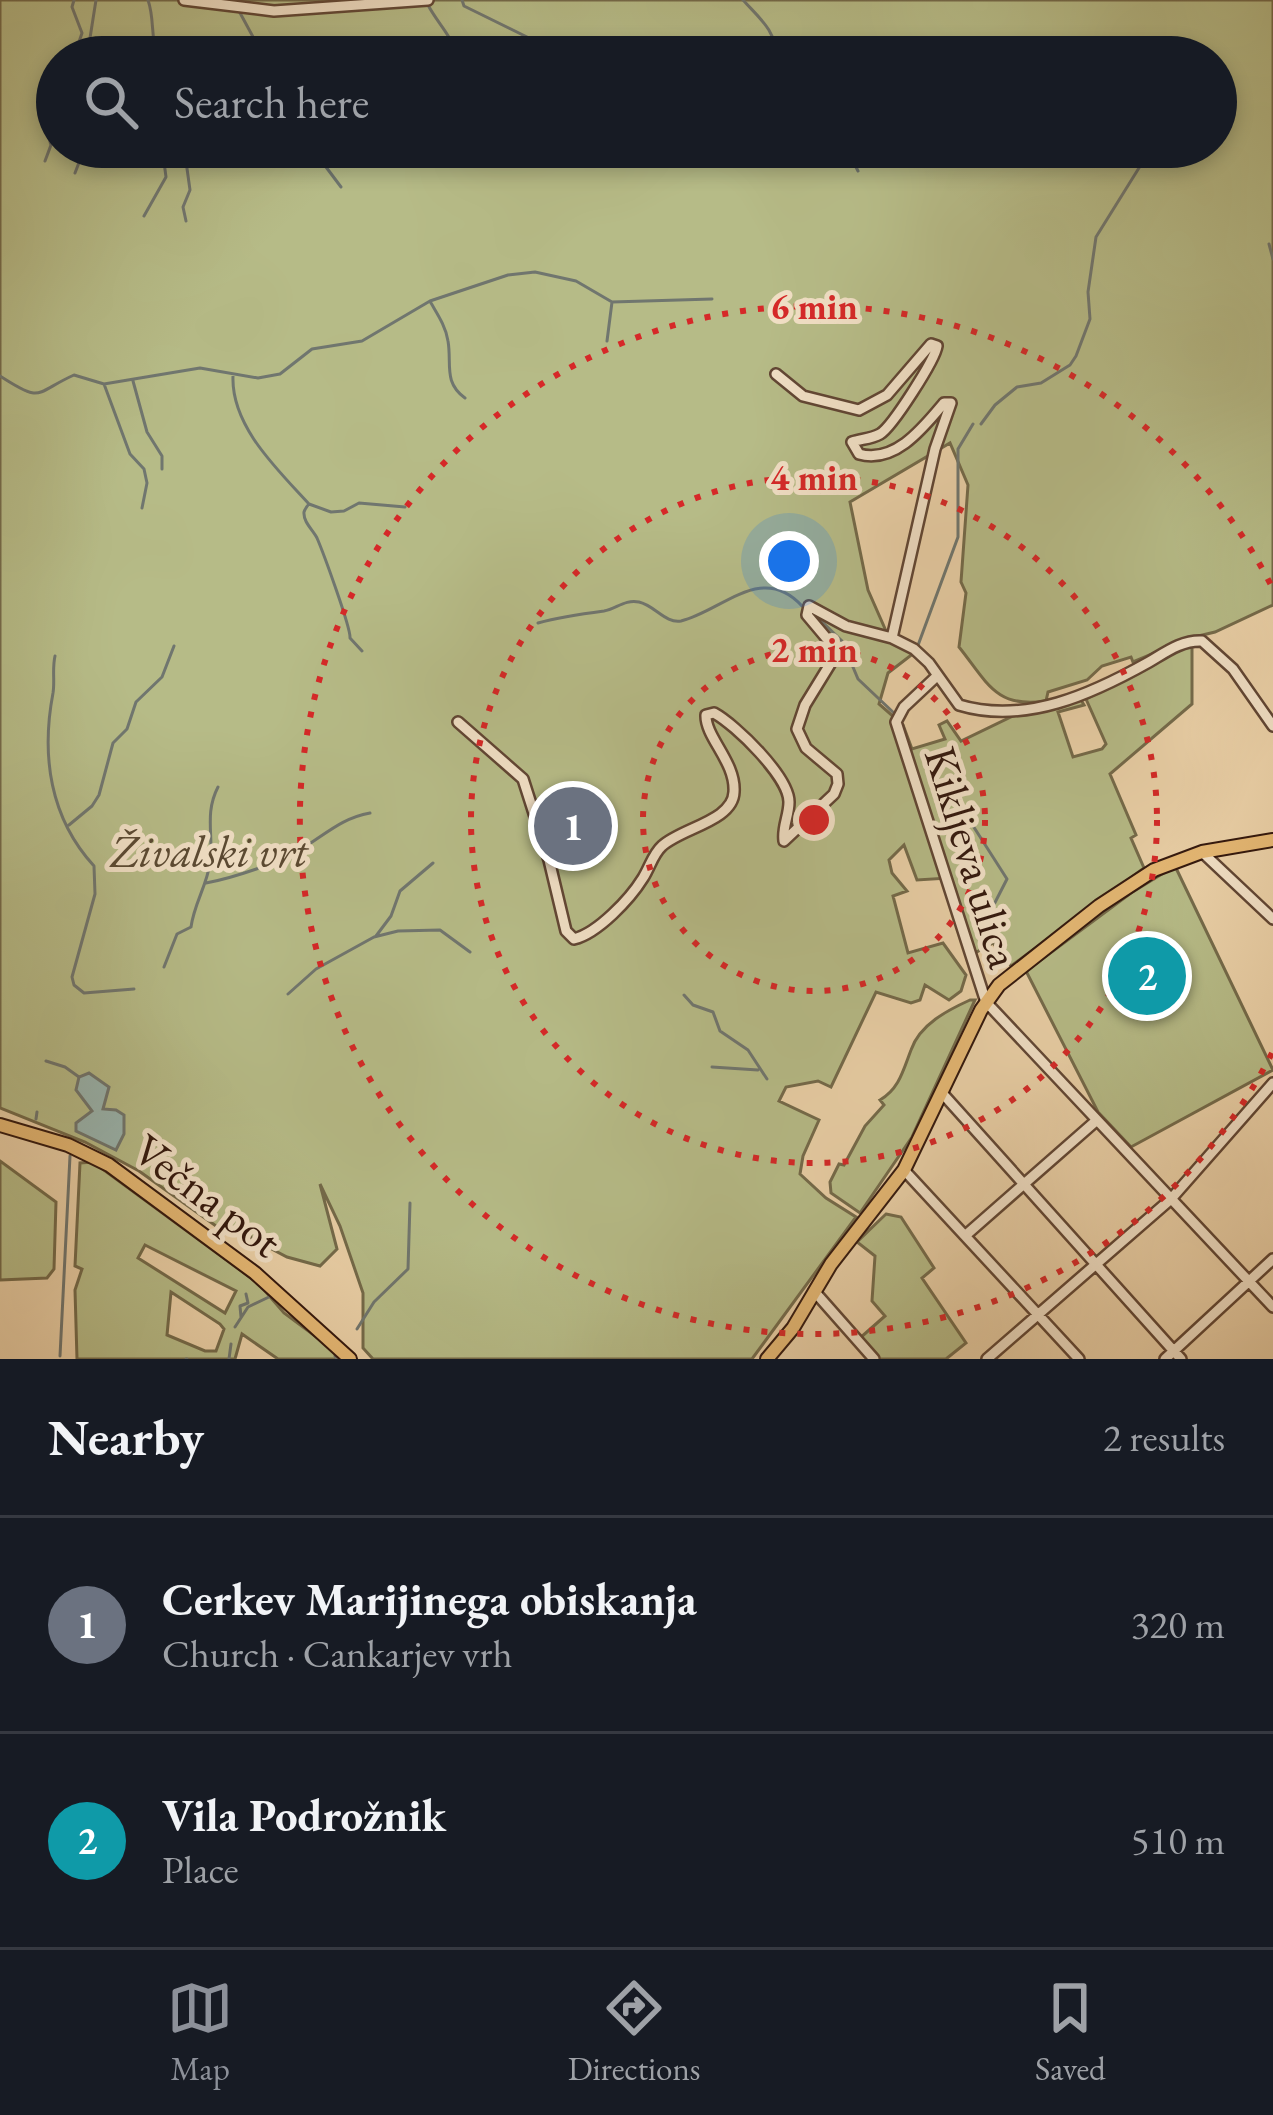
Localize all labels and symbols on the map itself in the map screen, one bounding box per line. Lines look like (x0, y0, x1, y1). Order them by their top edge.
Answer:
text: 6 min (770, 283, 858, 330)
text: 4 min (770, 454, 858, 501)
your location (759, 531, 819, 591)
text: 2 min (770, 626, 858, 673)
street label: Kikljeva ulica (912, 739, 1034, 975)
pin: 1 (534, 781, 612, 871)
centre of rings (793, 799, 835, 841)
park label: Živalski vrt (109, 822, 310, 880)
pin: 2 (1108, 931, 1186, 1021)
street label: Večna pot (122, 1120, 294, 1270)

